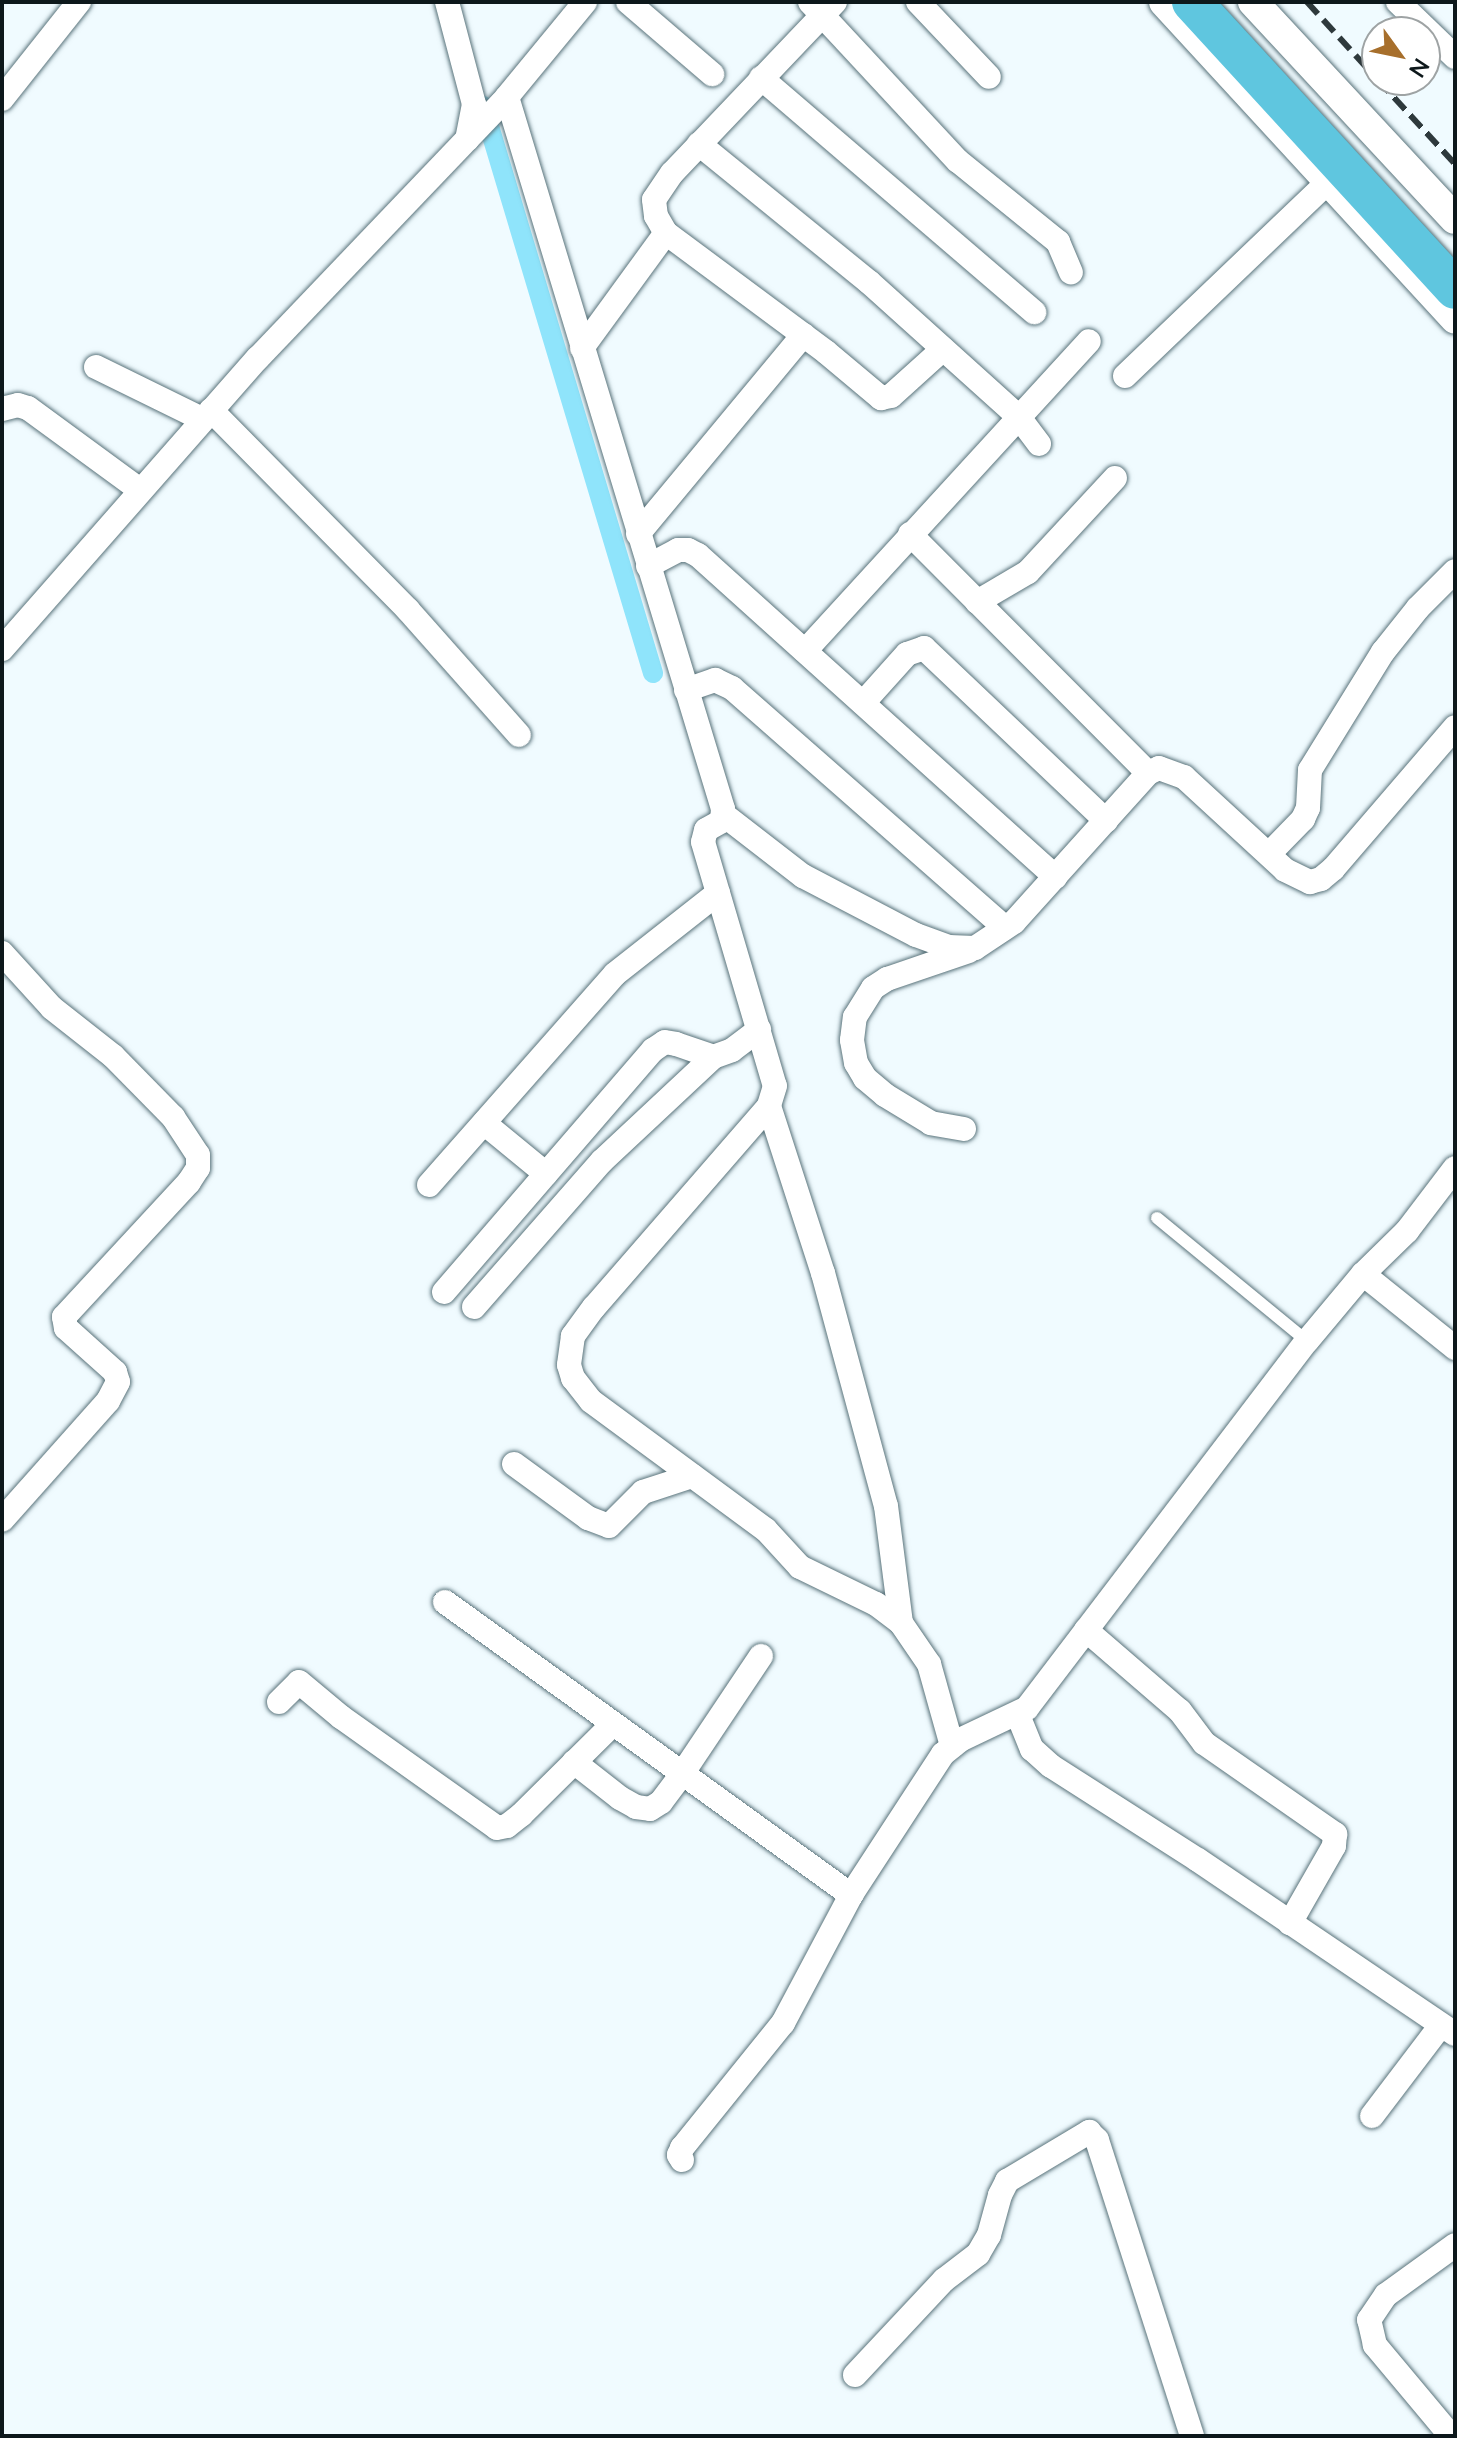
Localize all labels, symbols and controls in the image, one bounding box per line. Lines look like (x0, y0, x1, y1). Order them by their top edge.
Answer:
north arrow (1361, 16, 1441, 96)
text: N (1404, 54, 1436, 83)

